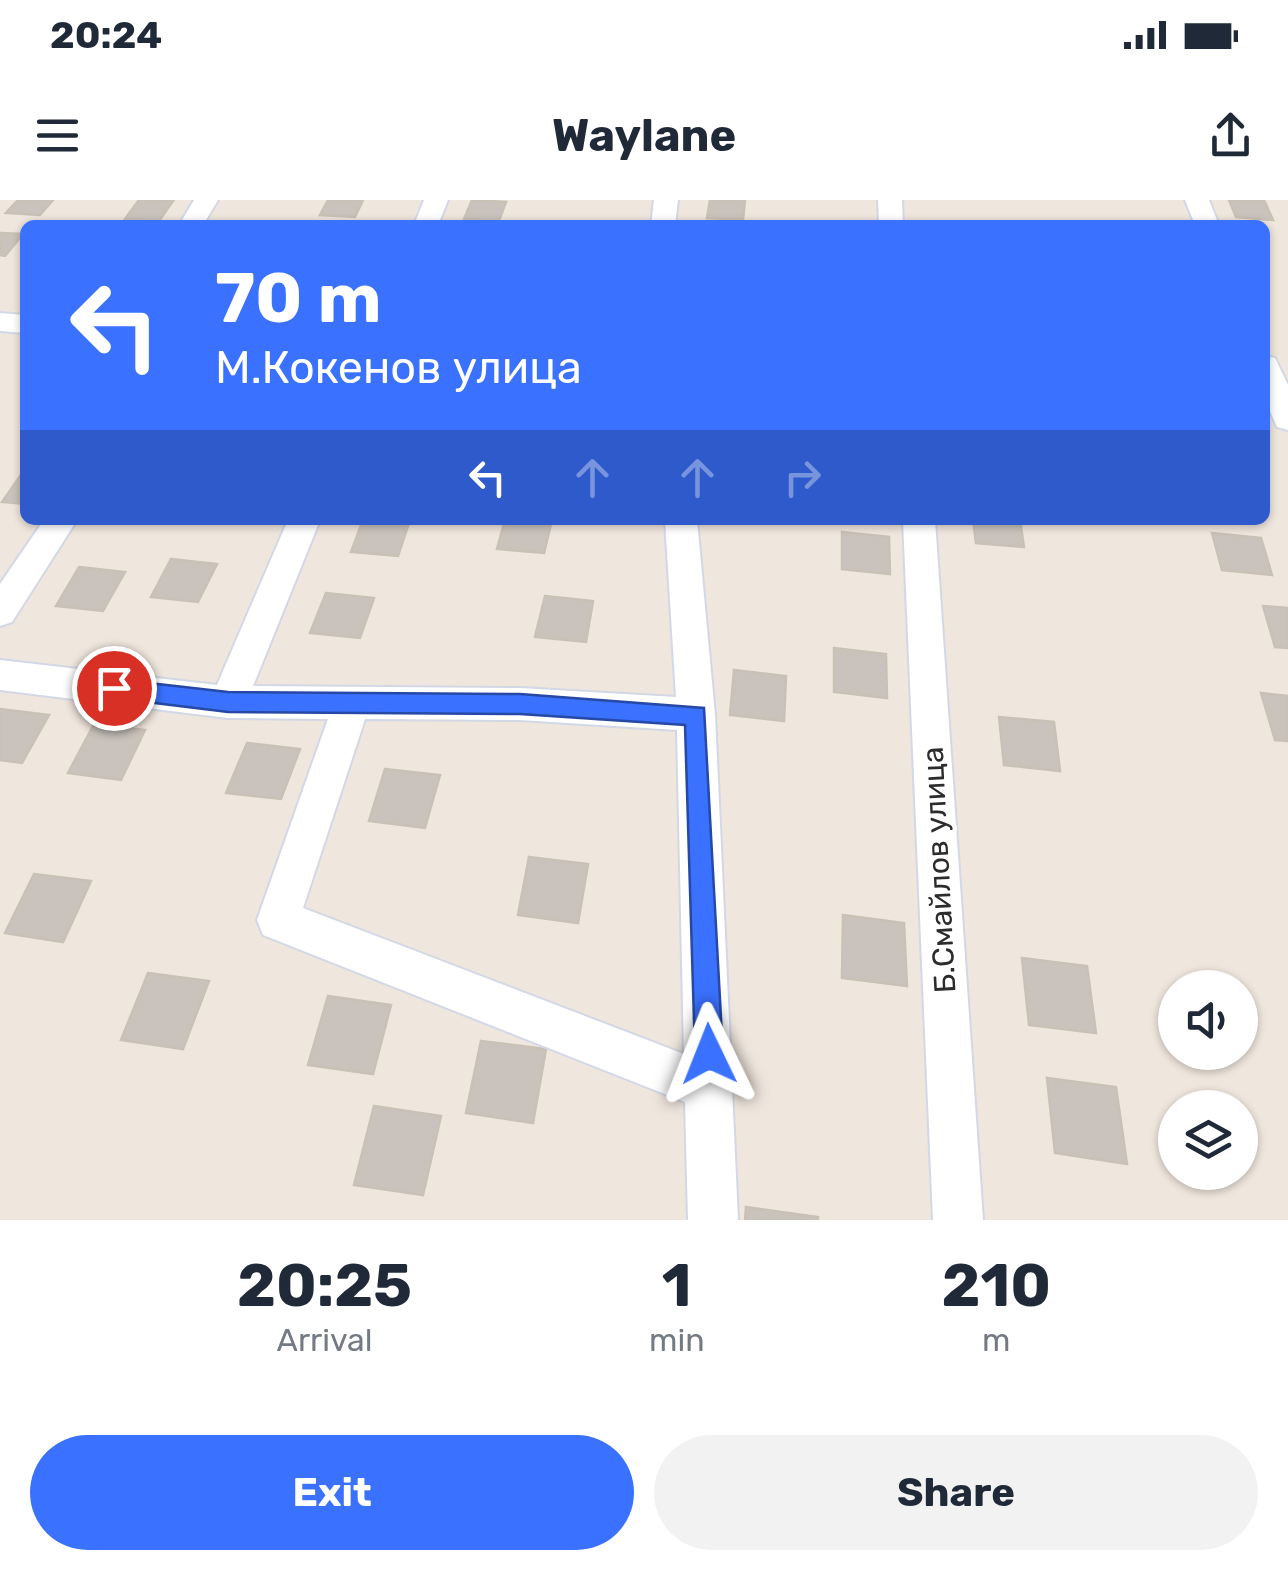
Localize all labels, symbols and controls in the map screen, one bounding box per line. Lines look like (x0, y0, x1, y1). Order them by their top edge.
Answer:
text: 20:24 (50, 12, 162, 58)
icon: menu (30, 108, 85, 163)
icon: share (1203, 108, 1258, 163)
text: Waylane (552, 109, 736, 162)
text: 70 m (215, 257, 382, 340)
icon: left (50, 260, 180, 390)
text: М.Кокенов улица (215, 341, 582, 394)
icon: left (460, 450, 515, 505)
icon: ahead (565, 450, 620, 505)
icon: ahead (670, 450, 725, 505)
icon: right (775, 450, 830, 505)
pin (72, 646, 157, 731)
icon: arrive (87, 661, 142, 716)
street label: Б.Смайлов улица (915, 746, 963, 994)
map controls (1158, 970, 1258, 1190)
button: sound (1158, 970, 1258, 1070)
position arrow (657, 1002, 761, 1106)
button: layers (1158, 1090, 1258, 1190)
text: 20:25 (237, 1250, 412, 1321)
text: 1 (662, 1250, 692, 1321)
text: 210 (941, 1250, 1051, 1321)
text: Arrival (276, 1321, 372, 1359)
text: min (649, 1321, 705, 1359)
text: m (982, 1321, 1010, 1359)
button: Exit (30, 1435, 634, 1550)
button: Share (654, 1435, 1258, 1550)

